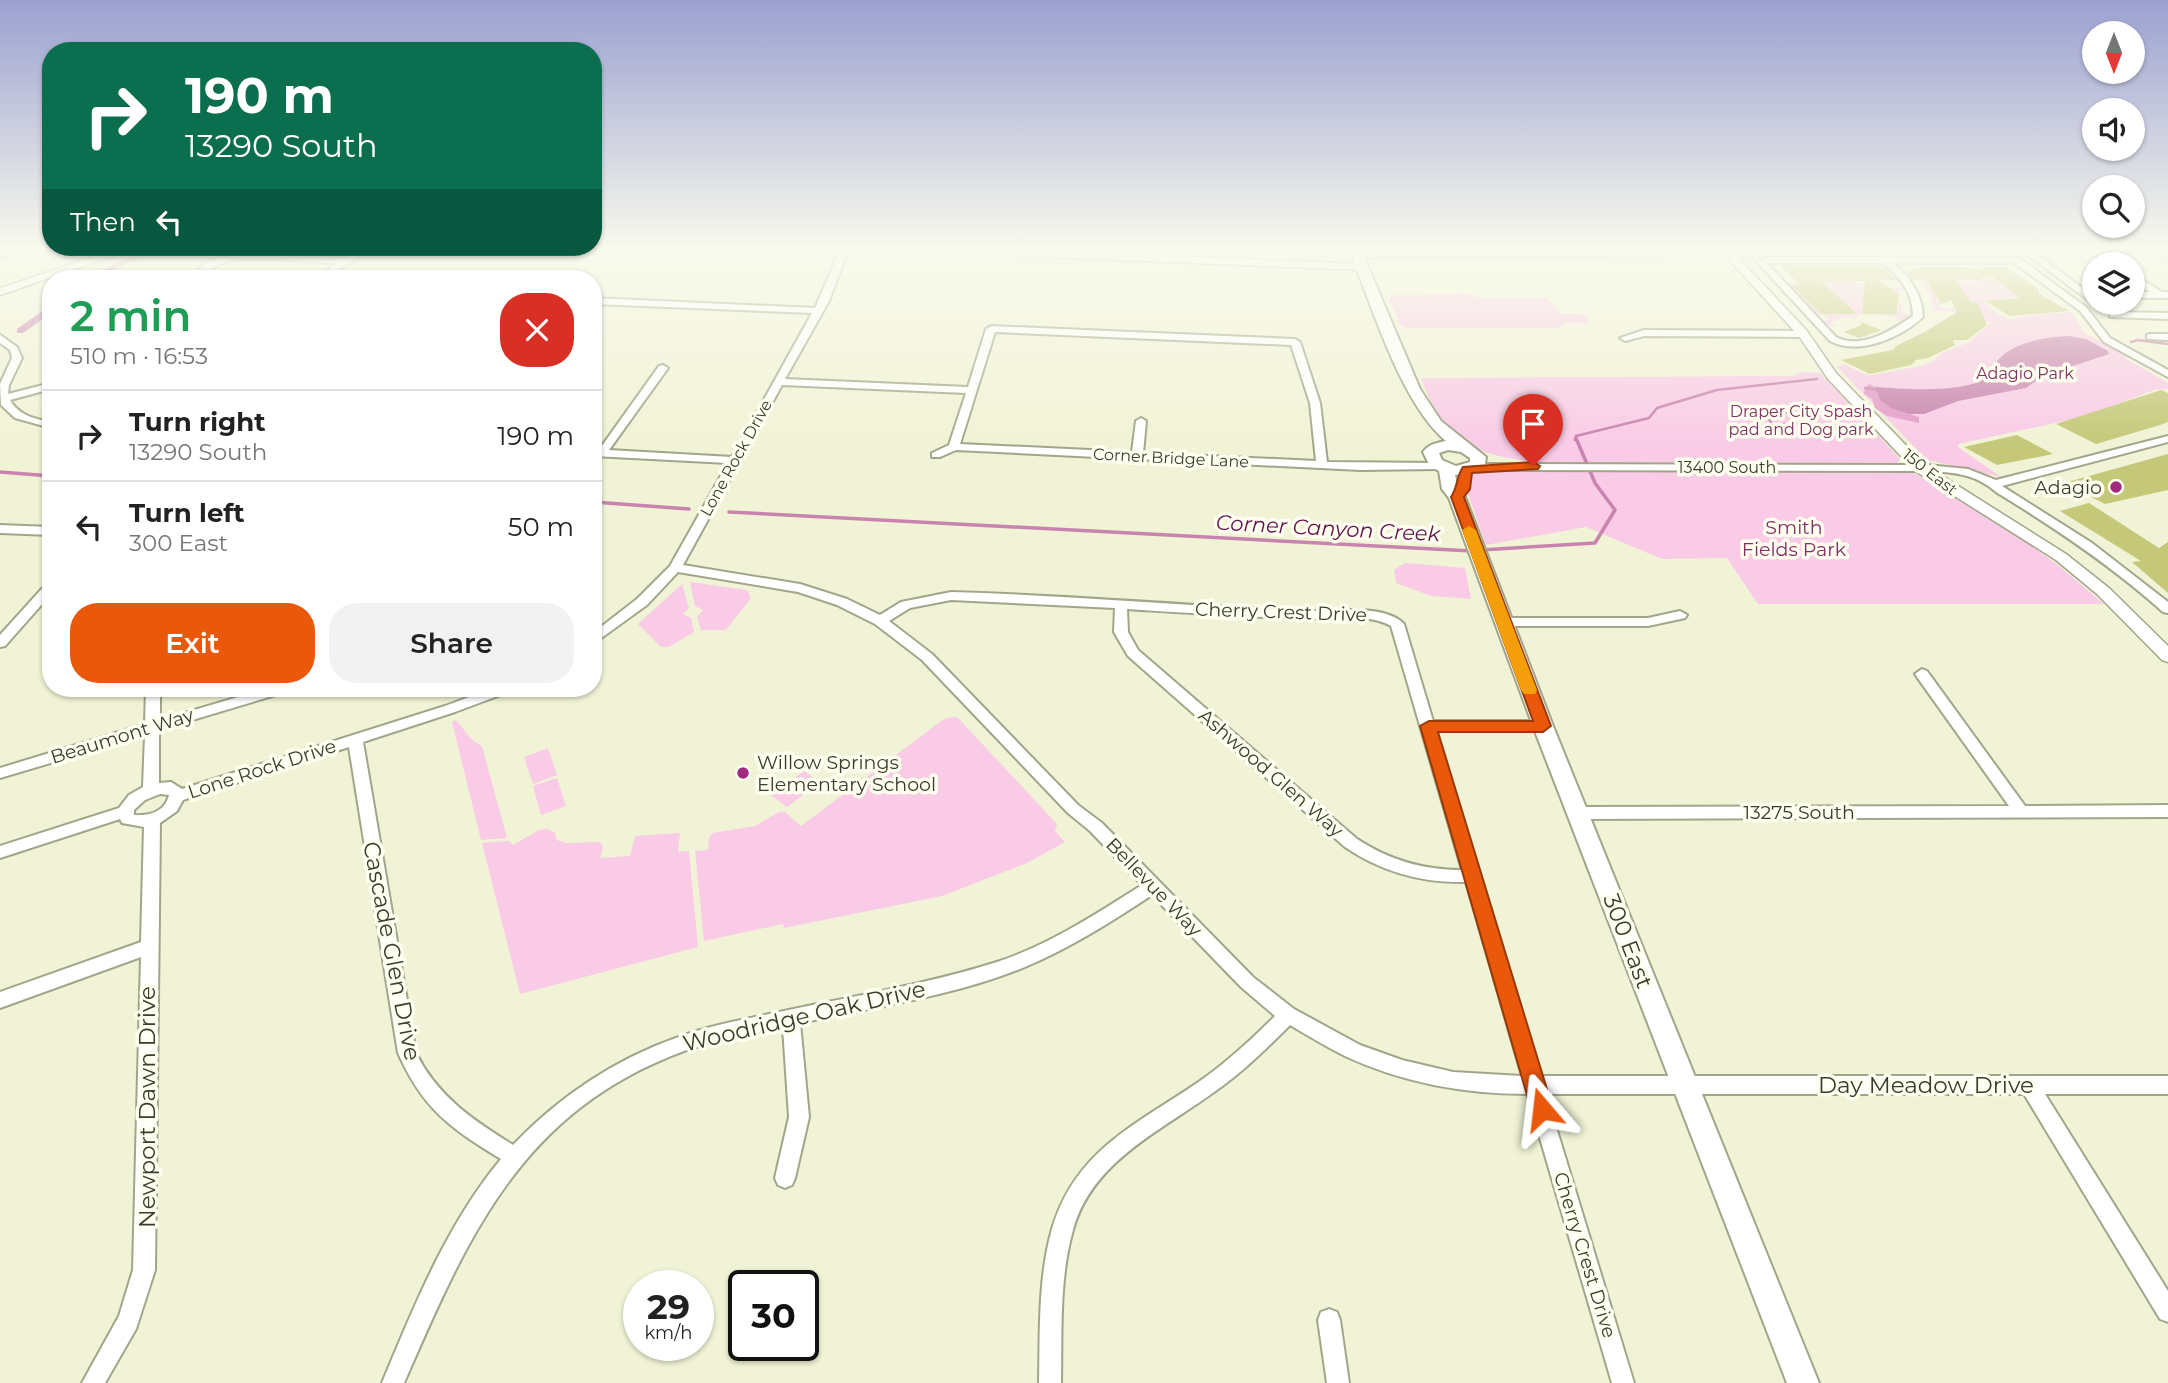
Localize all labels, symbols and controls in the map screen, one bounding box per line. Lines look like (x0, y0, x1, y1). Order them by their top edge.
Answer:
north arrow (2082, 21, 2146, 84)
map controls (2082, 21, 2145, 315)
text: 190 m (185, 66, 334, 125)
icon: right (70, 70, 161, 161)
button: sound (2082, 98, 2145, 161)
text: 13290 South (185, 126, 378, 165)
button: search (2082, 175, 2145, 238)
icon: left (150, 203, 188, 241)
text: Then (70, 206, 136, 238)
button: layers (2082, 252, 2145, 315)
text: 2 min (70, 290, 191, 342)
button: close (500, 293, 574, 367)
text: 510 m · 16:53 (70, 342, 208, 370)
park label: Adagio Park (1976, 364, 2074, 383)
pin (1503, 394, 1563, 466)
street label: Lone Rock Drive (696, 396, 776, 520)
park label: Draper City Spash pad and Dog park (1728, 402, 1874, 439)
icon: arrive (1514, 405, 1552, 443)
text: Turn right (129, 406, 265, 438)
icon: right (70, 417, 108, 455)
text: 190 m (497, 420, 574, 452)
text: 13290 South (129, 438, 267, 466)
street label: Corner Bridge Lane (1093, 444, 1249, 472)
street label: 150 East (1899, 445, 1961, 499)
street label: 13400 South (1678, 458, 1776, 477)
place label: Adagio (2034, 476, 2102, 499)
marker: Adagio (2108, 479, 2124, 495)
text: Turn left (129, 497, 245, 529)
icon: left (70, 508, 108, 546)
water label: Corner Canyon Creek (1215, 510, 1442, 546)
text: 50 m (508, 511, 574, 543)
park label: Smith Fields Park (1742, 516, 1847, 561)
text: 300 East (129, 529, 228, 557)
street label: Cherry Crest Drive (1195, 598, 1367, 626)
button: Exit (70, 603, 315, 683)
button: Share (329, 603, 574, 683)
street label: Beaumont Way (48, 703, 197, 769)
street label: Ashwood Glen Way (1194, 704, 1348, 842)
street label: Lone Rock Drive (185, 734, 339, 804)
place label: Willow Springs Elementary School (757, 751, 936, 796)
marker: Willow Springs Elementary School (735, 765, 751, 781)
street label: 13275 South (1743, 801, 1855, 824)
street label: Bellevue Way (1101, 833, 1207, 942)
street label: Cascade Glen Drive (357, 839, 427, 1063)
street label: 300 East (1597, 890, 1659, 992)
street label: Woodridge Oak Drive (680, 974, 928, 1058)
street label: Newport Dawn Drive (133, 986, 161, 1228)
street label: Day Meadow Drive (1818, 1071, 2034, 1099)
position arrow (1505, 1072, 1579, 1146)
street label: Cherry Crest Drive (1549, 1169, 1621, 1341)
speed limit sign: 30 (728, 1270, 819, 1361)
text: 29 (647, 1285, 690, 1328)
text: km/h (644, 1322, 693, 1344)

